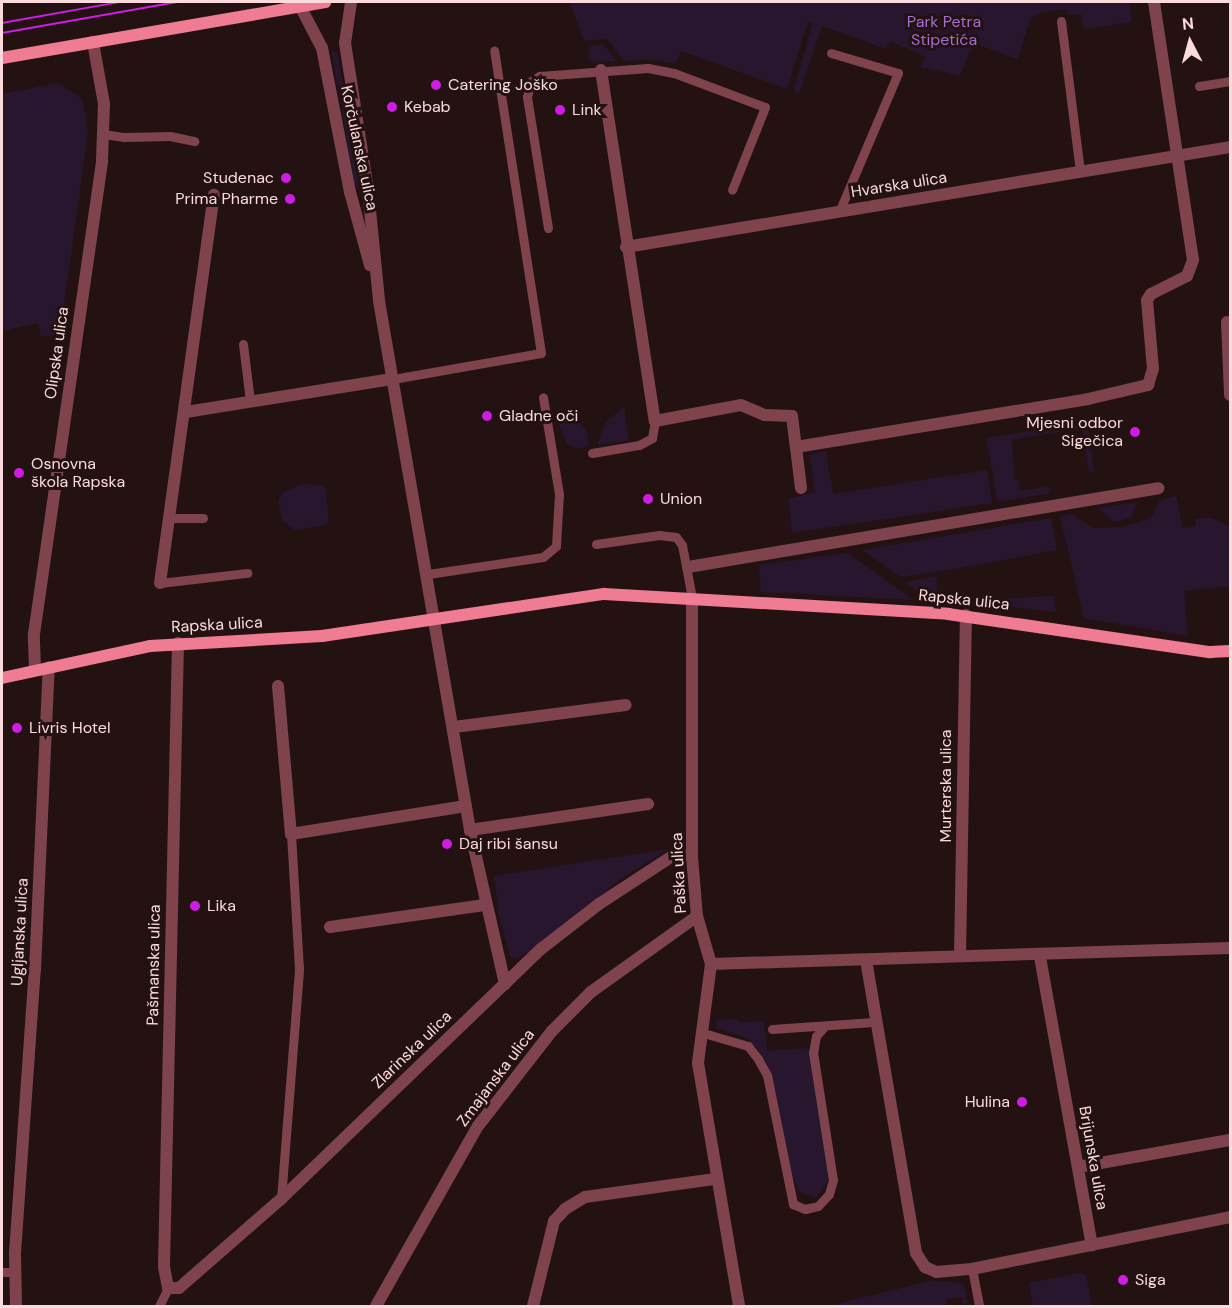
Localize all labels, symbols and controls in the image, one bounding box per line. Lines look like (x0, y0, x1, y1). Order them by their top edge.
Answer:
park label: Park Petra Stipetića (907, 12, 981, 50)
north arrow (1160, 12, 1220, 72)
text: N (1181, 13, 1195, 35)
place label: Catering Joško (448, 75, 558, 95)
marker: Catering Joško (429, 78, 443, 92)
street label: Korčulanska ulica (336, 84, 382, 212)
place label: Kebab (404, 97, 451, 117)
marker: Kebab (385, 100, 399, 114)
place label: Link (572, 100, 602, 120)
marker: Link (553, 103, 567, 117)
place label: Studenac (203, 168, 274, 188)
street label: Hvarska ulica (850, 168, 948, 202)
marker: Studenac (279, 171, 293, 185)
place label: Prima Pharme (175, 189, 278, 209)
marker: Prima Pharme (283, 192, 297, 206)
street label: Olipska ulica (41, 306, 73, 400)
place label: Gladne oči (499, 406, 578, 426)
marker: Gladne oči (480, 409, 494, 423)
place label: Mjesni odbor Sigečica (1026, 413, 1123, 451)
marker: Mjesni odbor Sigečica (1128, 425, 1142, 439)
place label: Osnovna škola Rapska (31, 454, 125, 492)
marker: Osnovna škola Rapska (12, 466, 26, 480)
place label: Union (660, 489, 702, 509)
marker: Union (641, 492, 655, 506)
street label: Rapska ulica (918, 586, 1010, 614)
street label: Rapska ulica (171, 613, 263, 637)
place label: Livris Hotel (29, 718, 111, 738)
marker: Livris Hotel (10, 721, 24, 735)
street label: Murterska ulica (936, 729, 956, 843)
street label: Paška ulica (667, 832, 691, 914)
place label: Daj ribi šansu (459, 834, 558, 854)
marker: Daj ribi šansu (440, 837, 454, 851)
street label: Ugljanska ulica (8, 877, 32, 987)
place label: Lika (207, 896, 236, 916)
marker: Lika (188, 899, 202, 913)
street label: Pašmanska ulica (143, 904, 165, 1026)
street label: Zlarinska ulica (368, 1007, 456, 1093)
street label: Zmajanska ulica (453, 1026, 539, 1130)
place label: Hulina (965, 1092, 1010, 1112)
marker: Hulina (1015, 1095, 1029, 1109)
street label: Brijunska ulica (1074, 1105, 1112, 1211)
place label: Siga (1135, 1270, 1166, 1290)
marker: Siga (1116, 1273, 1130, 1287)

